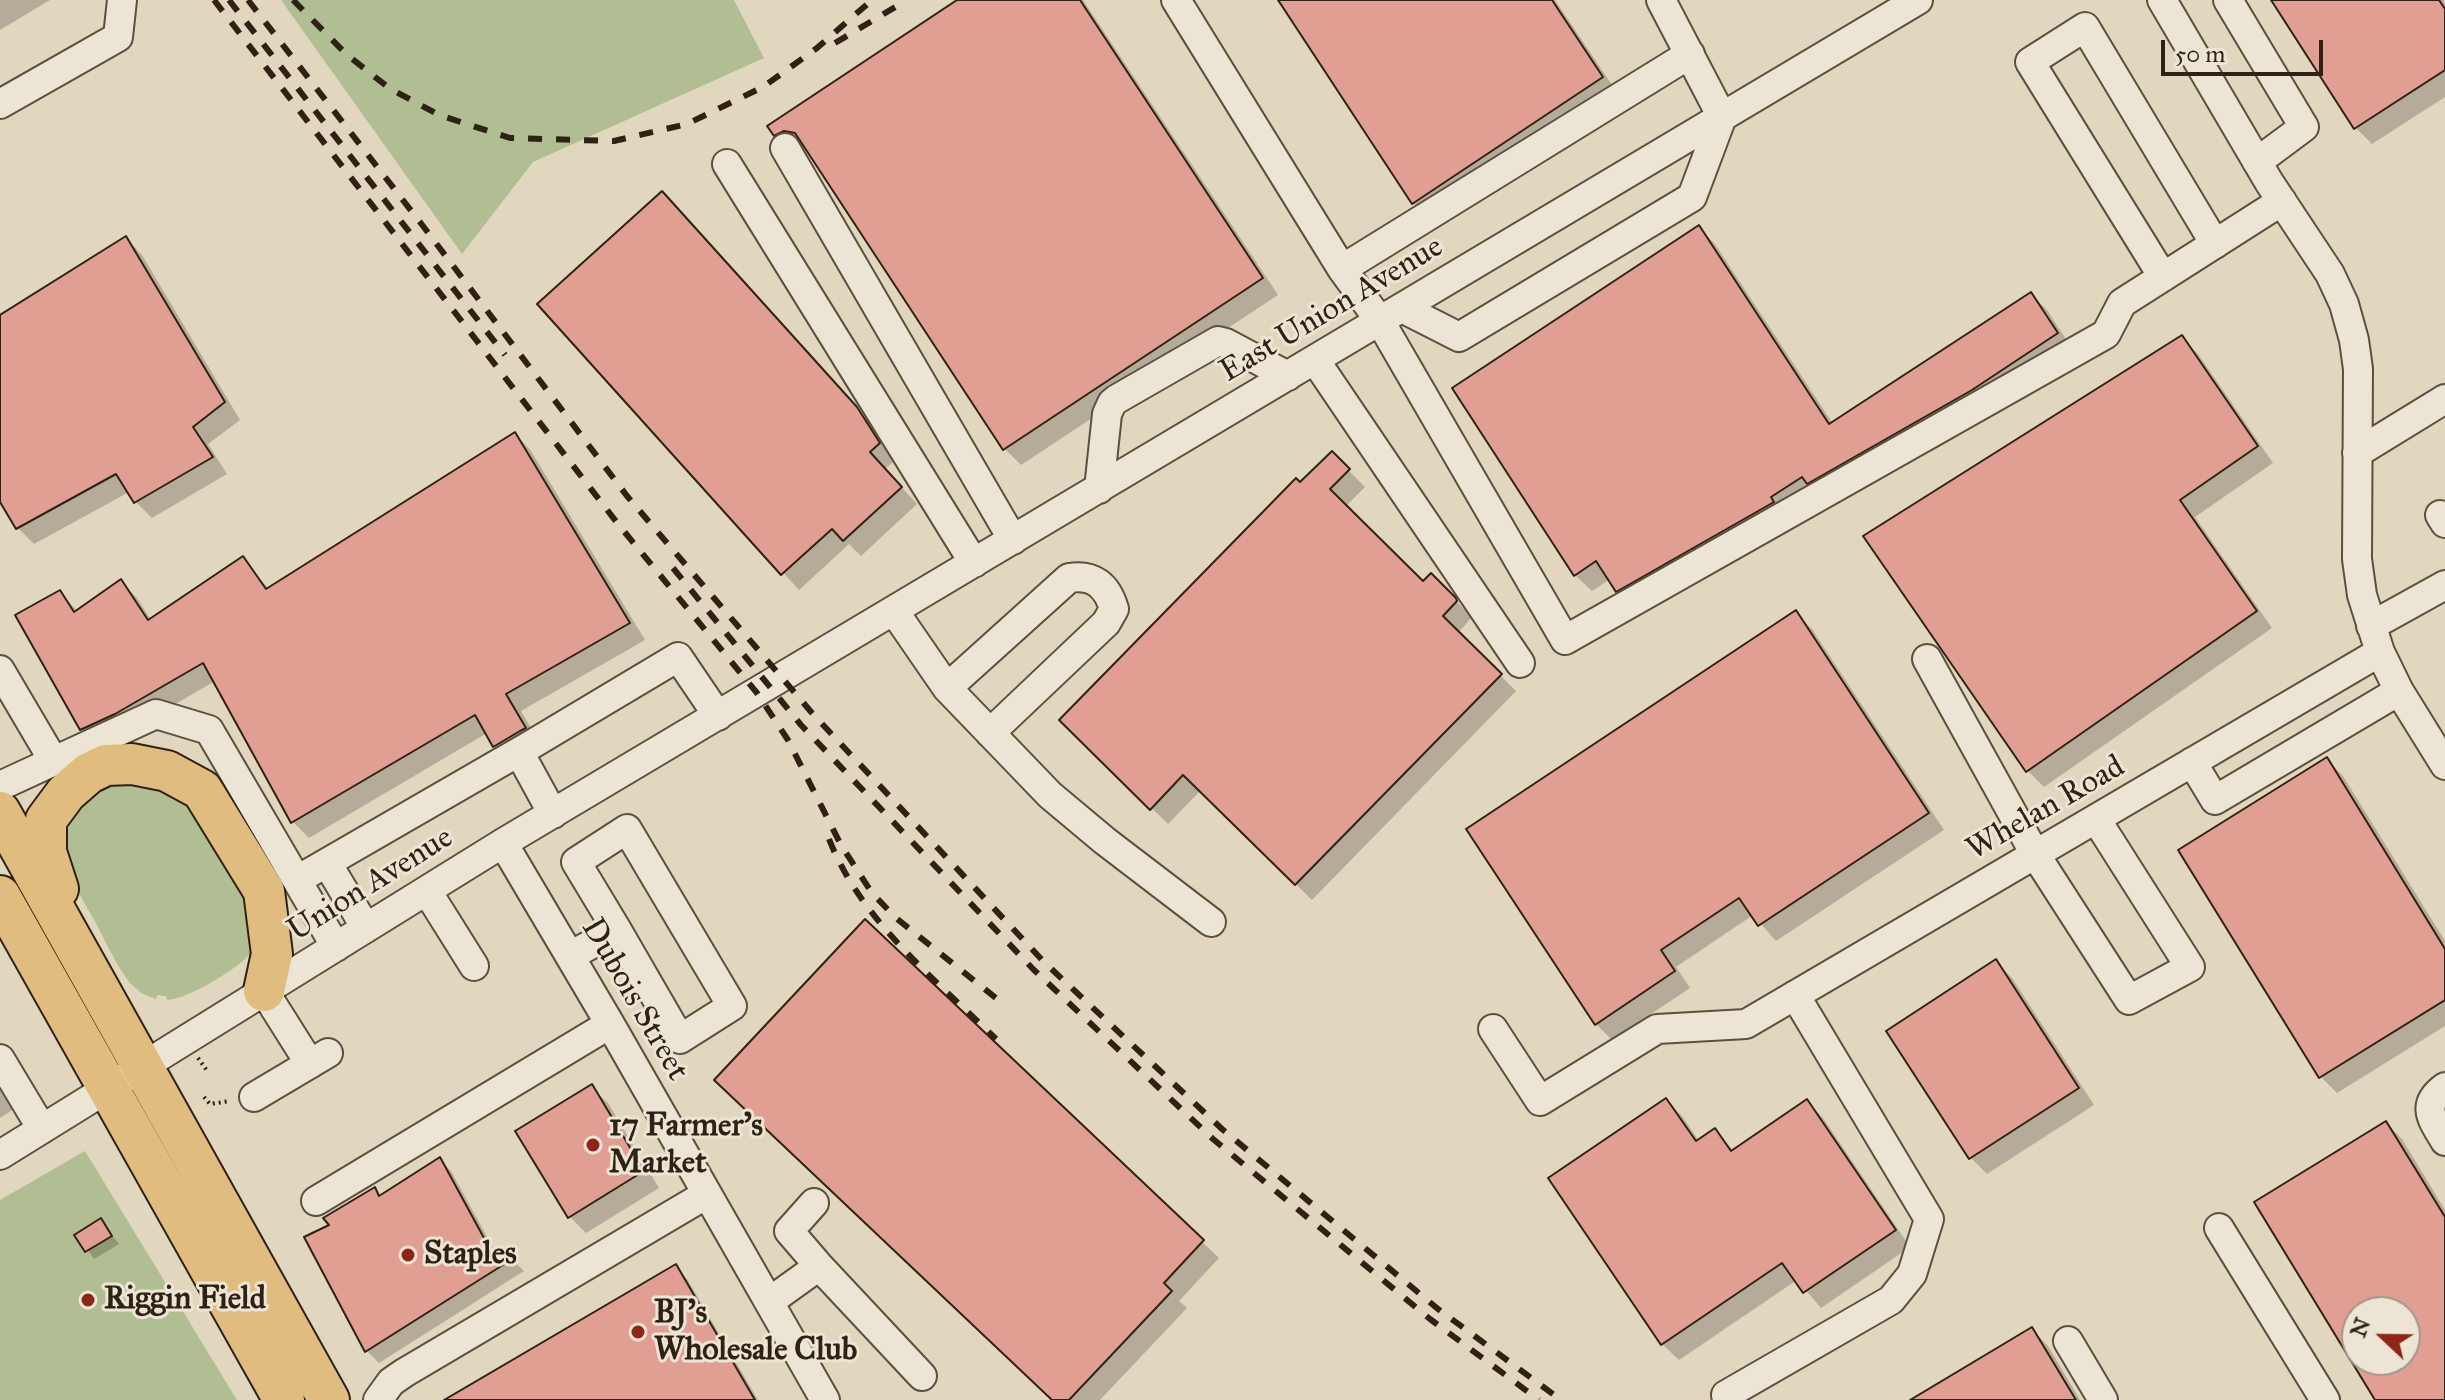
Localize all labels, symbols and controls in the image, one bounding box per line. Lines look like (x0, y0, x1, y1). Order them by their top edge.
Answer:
scale bar (2165, 24, 2327, 74)
text: 50 m (2175, 39, 2225, 69)
street label: East Union Avenue (1213, 228, 1451, 392)
street label: Whelan Road (1960, 748, 2132, 870)
street label: Union Avenue (281, 819, 461, 951)
street label: Dubois Street (572, 912, 696, 1088)
place label: 17 Farmer's Market (609, 1108, 763, 1183)
marker: 17 Farmer's Market (584, 1136, 602, 1154)
place label: Staples (424, 1236, 517, 1274)
marker: Staples (399, 1246, 417, 1264)
place label: Riggin Field (104, 1281, 266, 1319)
marker: Riggin Field (79, 1291, 97, 1309)
place label: BJ's Wholesale Club (654, 1295, 857, 1370)
north arrow (2341, 1296, 2421, 1376)
text: N (2344, 1314, 2376, 1341)
marker: BJ's Wholesale Club (629, 1323, 647, 1341)

